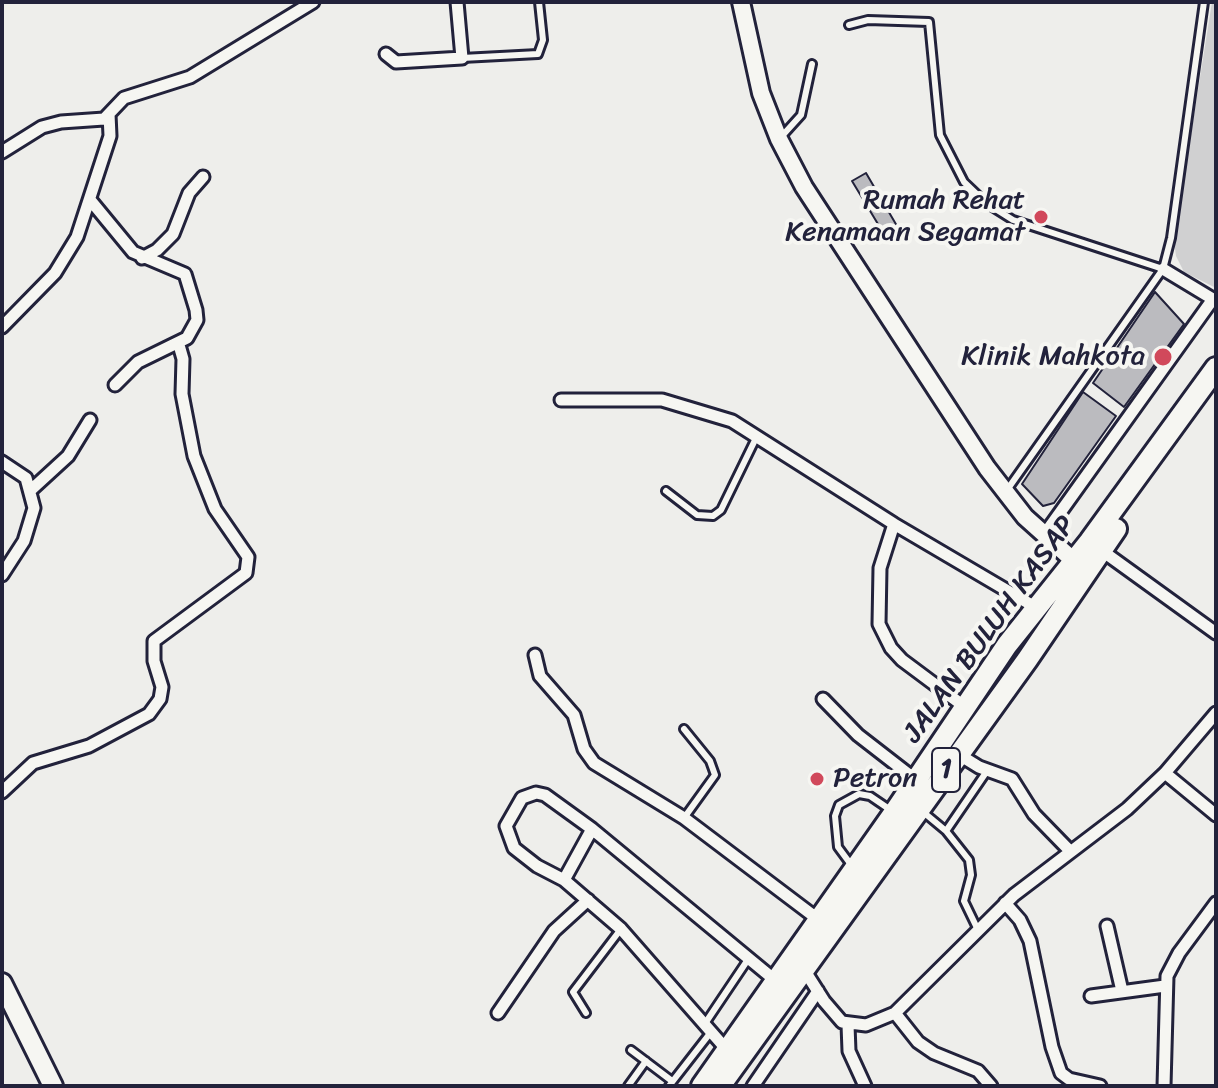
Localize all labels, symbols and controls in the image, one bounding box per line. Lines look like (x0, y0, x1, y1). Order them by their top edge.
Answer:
place label: Rumah Rehat Kenamaan Segamat (785, 184, 1025, 250)
marker: Rumah Rehat Kenamaan Segamat (1032, 208, 1050, 226)
place label: Klinik Mahkota (961, 340, 1145, 374)
marker: Klinik Mahkota (1152, 346, 1174, 368)
street label: JALAN BULUH KASAP (897, 510, 1083, 750)
road number: 1 (932, 748, 960, 792)
place label: Petron (833, 762, 918, 796)
marker: Petron (808, 770, 826, 788)

